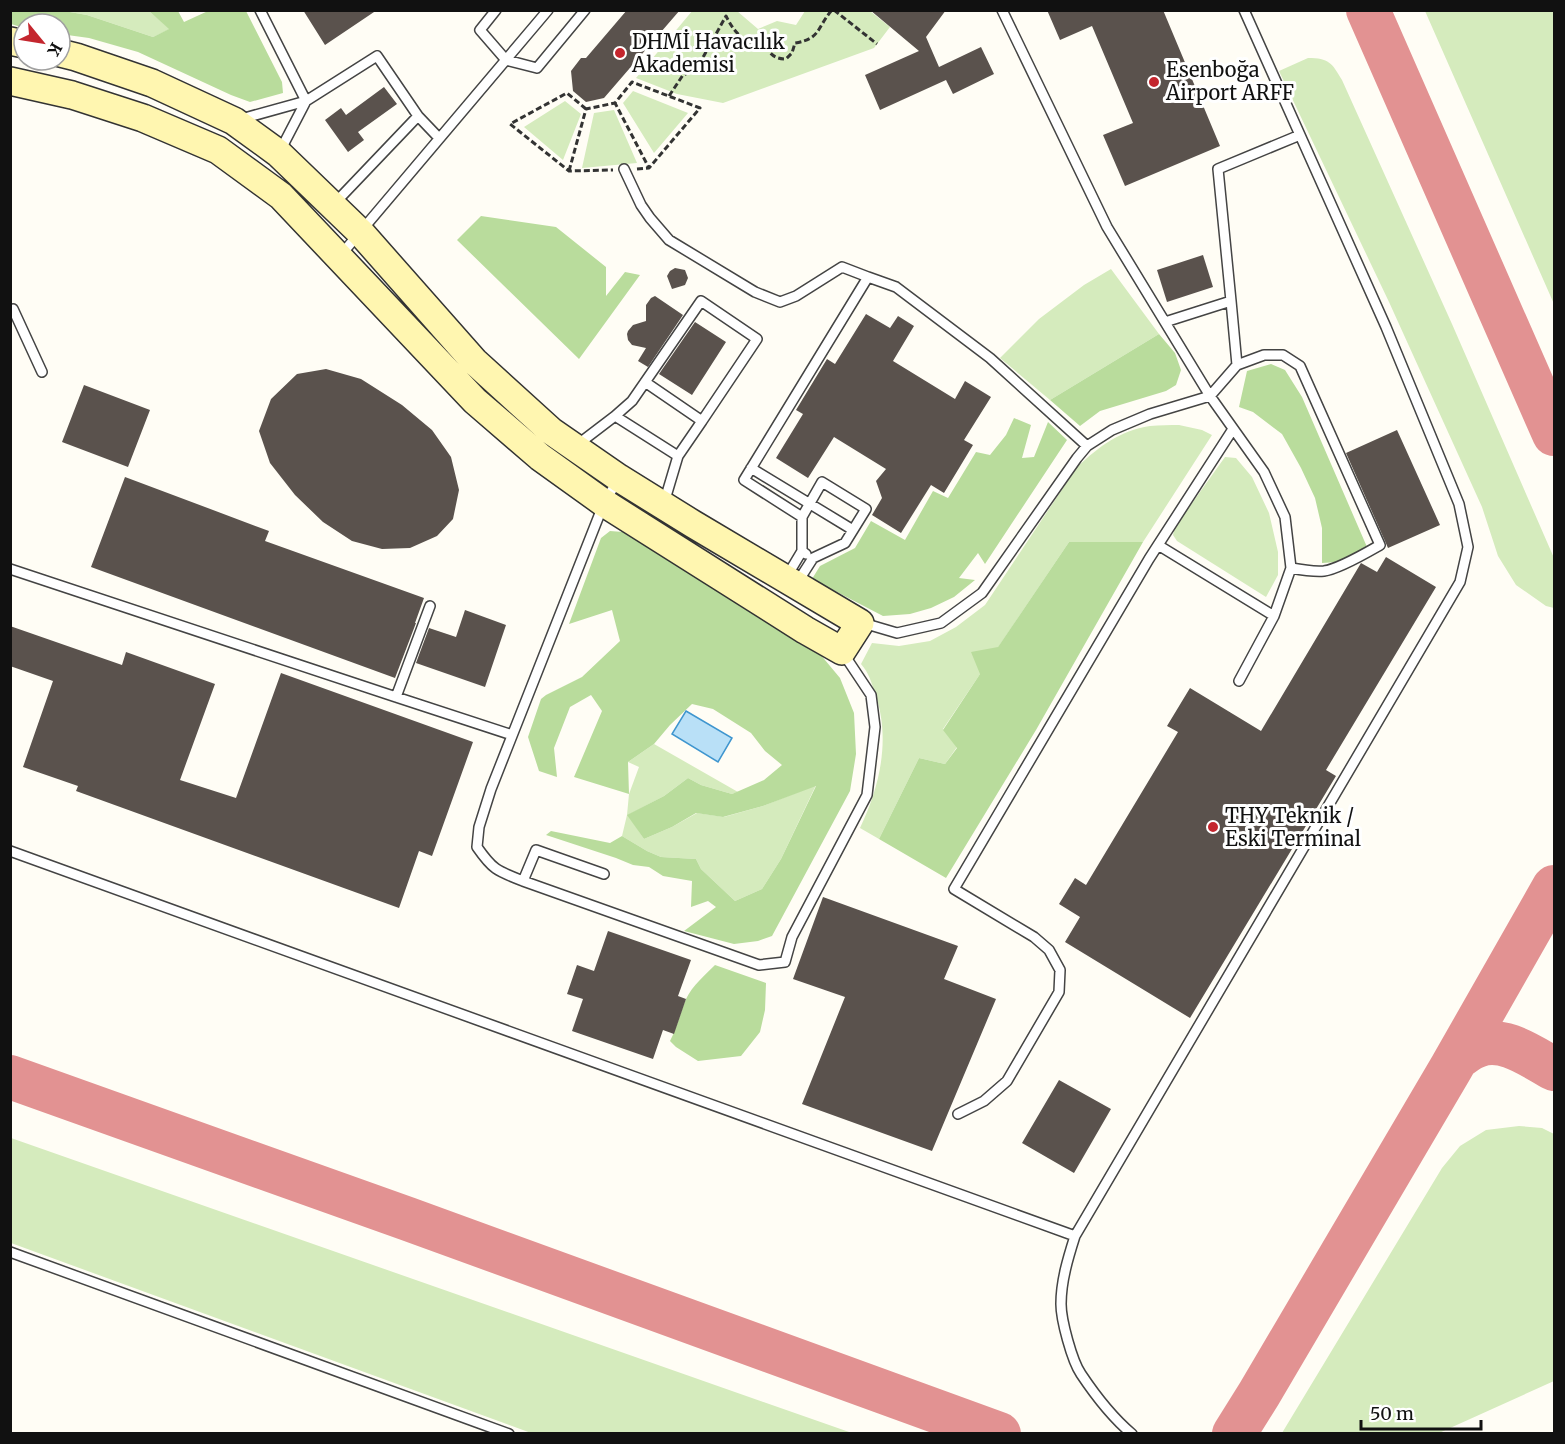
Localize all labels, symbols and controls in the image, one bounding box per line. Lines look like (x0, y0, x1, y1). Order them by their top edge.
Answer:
north arrow (12, 12, 72, 72)
place label: DHMİ Havacılık Akademisi (631, 29, 785, 77)
text: K (43, 39, 67, 60)
marker: DHMİ Havacılık Akademisi (613, 46, 627, 60)
place label: Esenboğa Airport ARFF (1165, 57, 1294, 105)
marker: Esenboğa Airport ARFF (1147, 75, 1161, 89)
place label: THY Teknik / Eski Terminal (1225, 803, 1361, 851)
marker: THY Teknik / Eski Terminal (1206, 820, 1220, 834)
scale bar (1361, 1393, 1481, 1431)
text: 50 m (1370, 1402, 1414, 1425)

